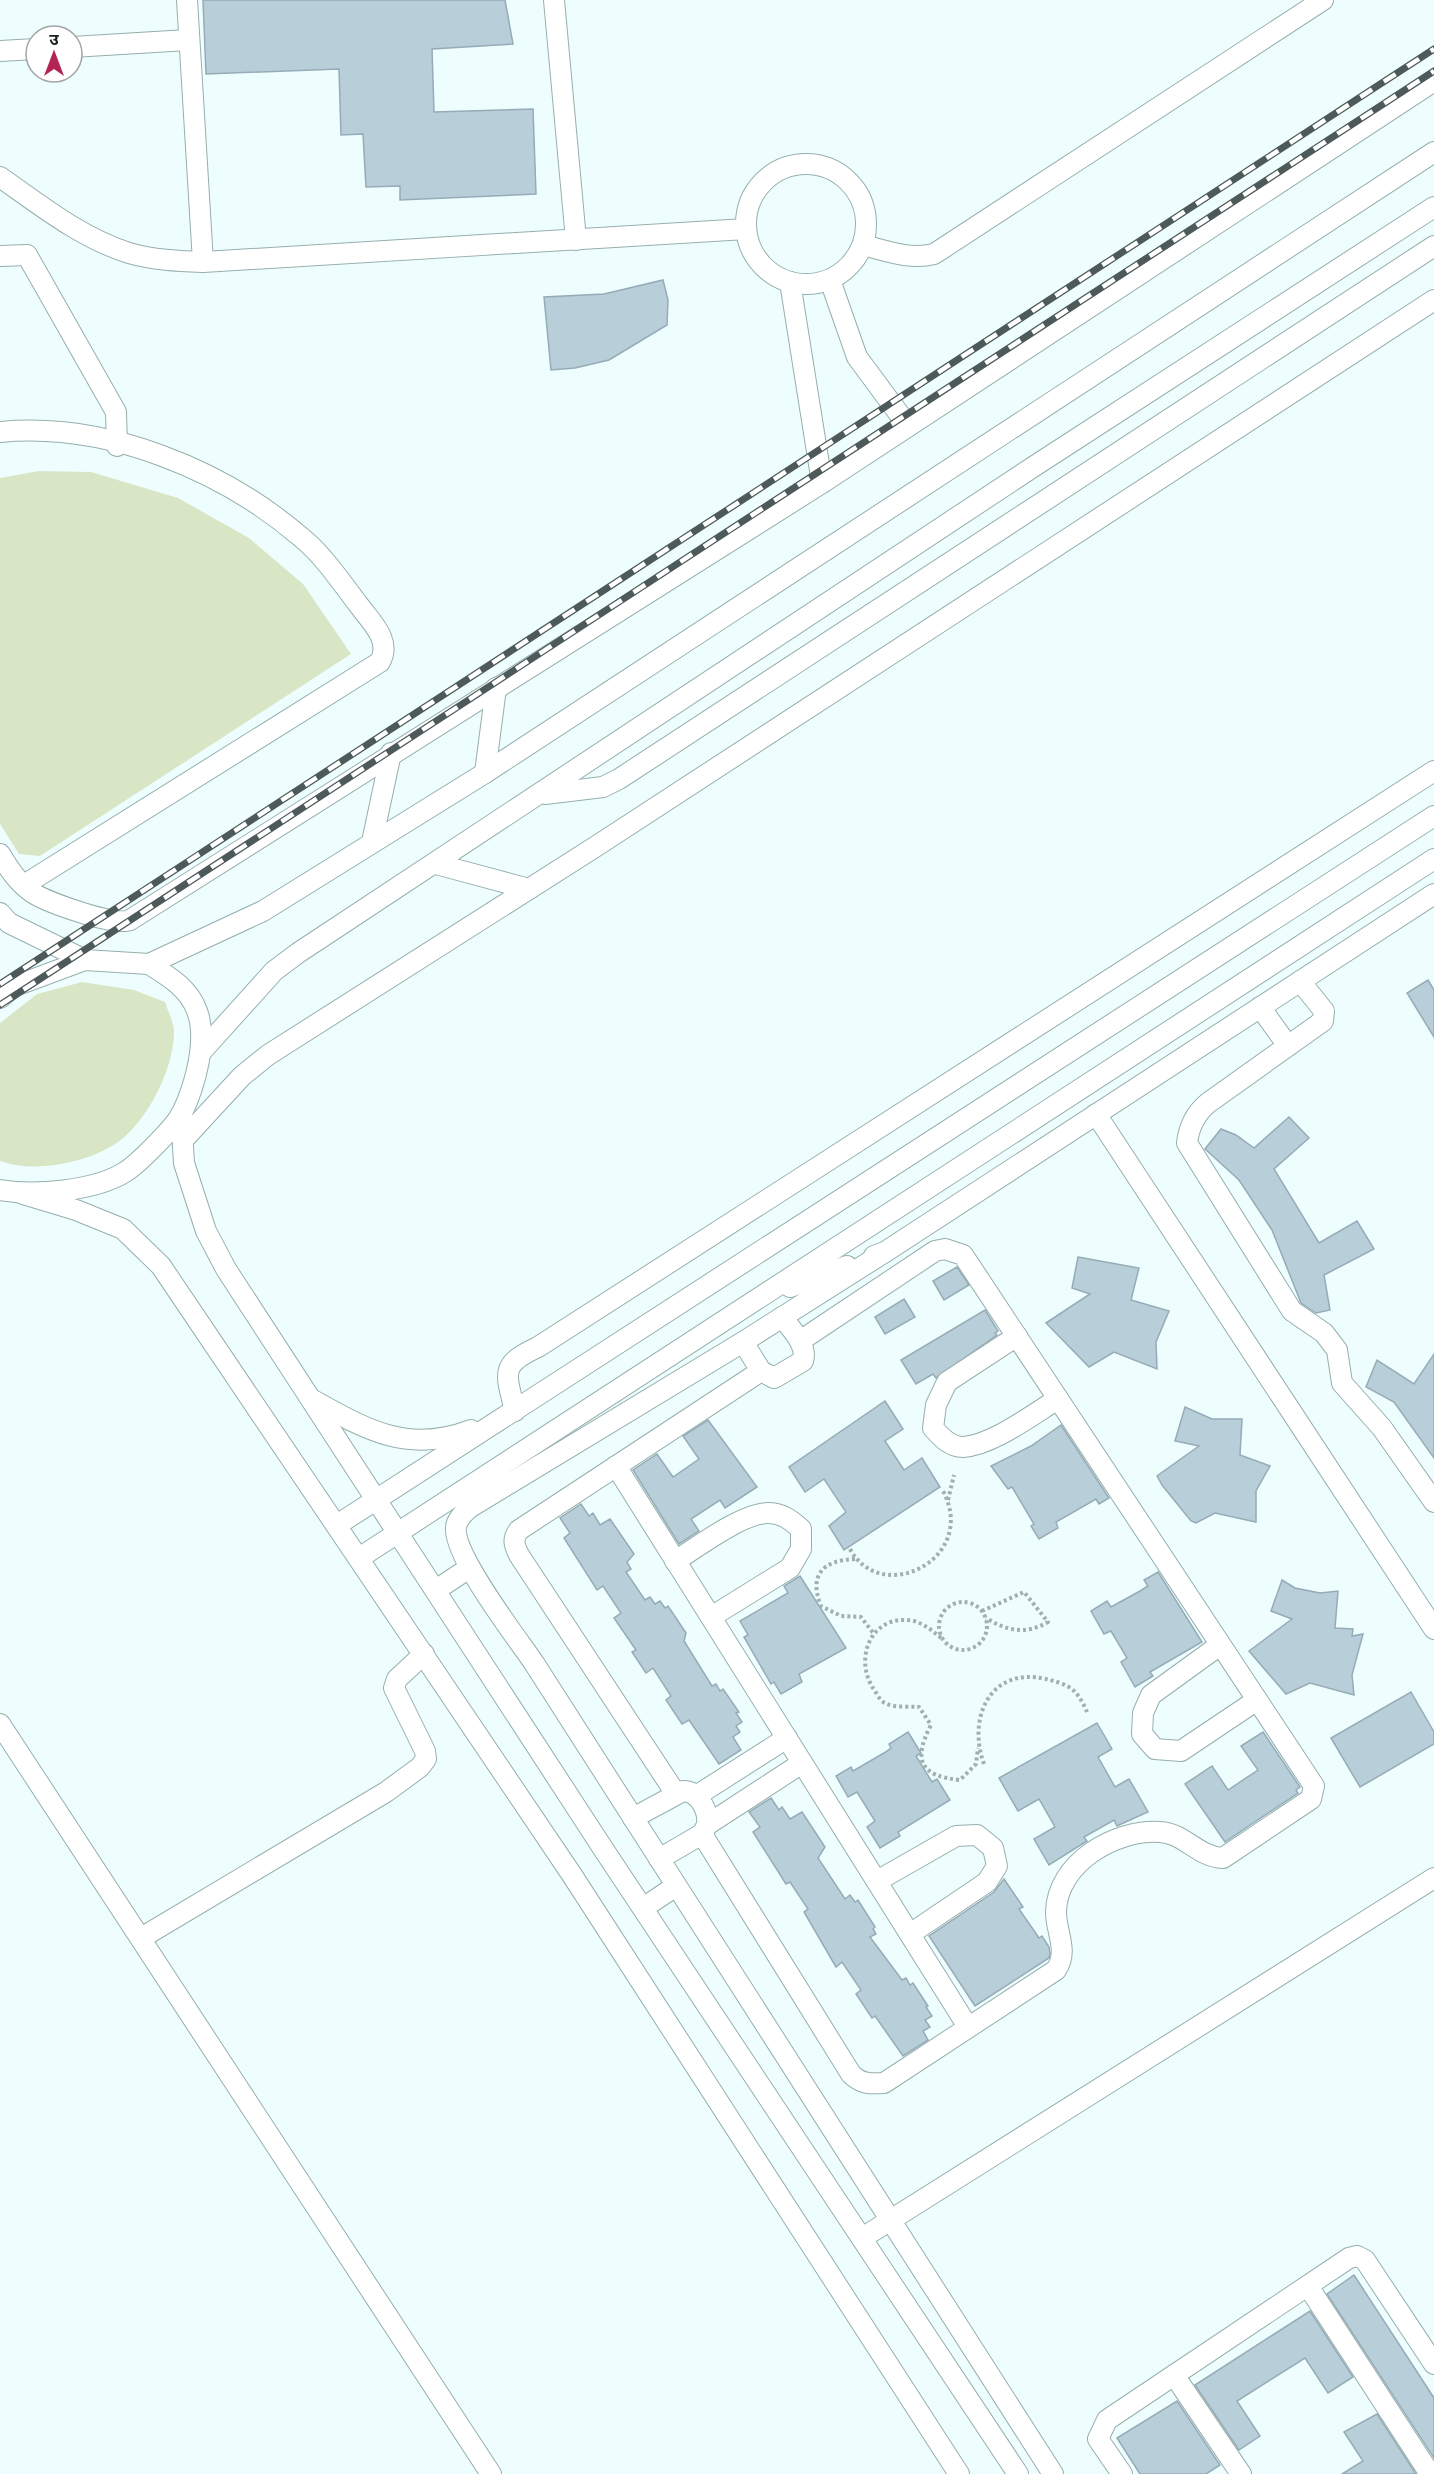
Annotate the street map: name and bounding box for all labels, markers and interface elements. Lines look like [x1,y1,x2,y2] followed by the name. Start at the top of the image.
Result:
[24,24,84,84] north arrow
[49,30,59,49] text: उ

